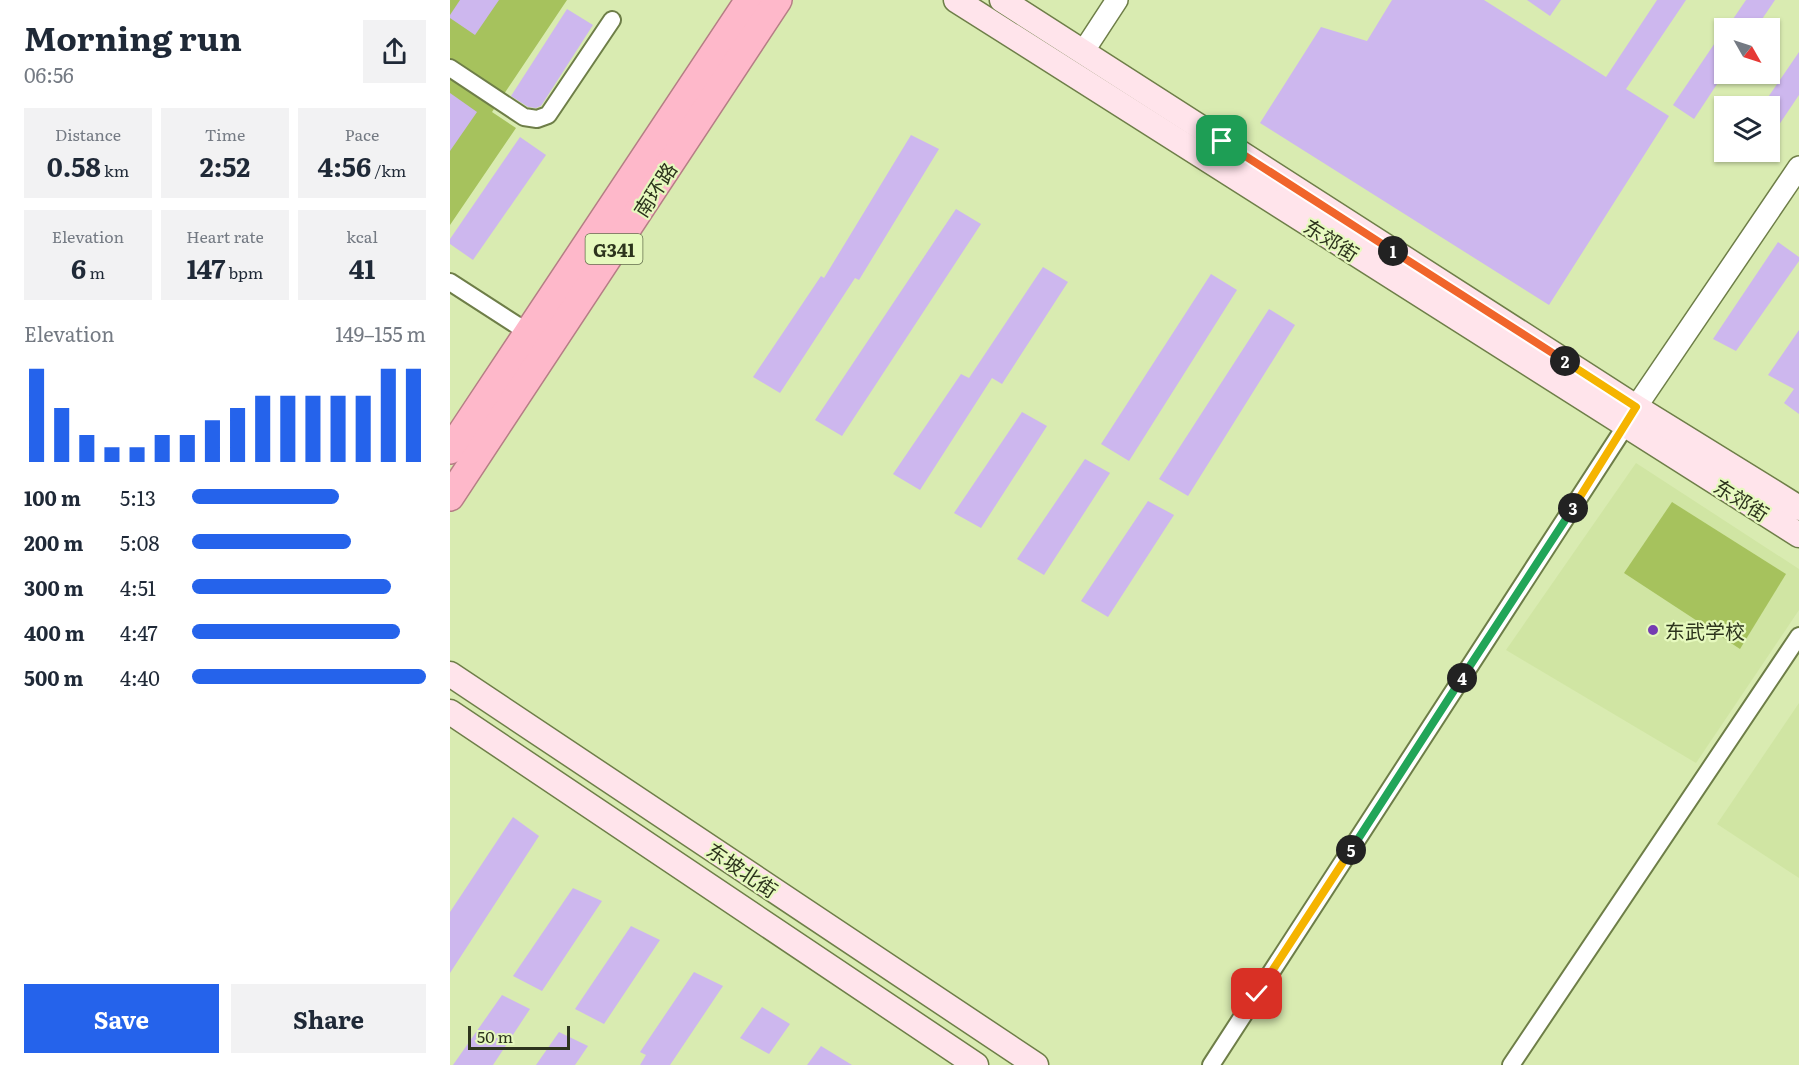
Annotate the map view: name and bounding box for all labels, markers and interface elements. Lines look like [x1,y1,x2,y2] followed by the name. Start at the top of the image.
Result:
[24,12,242,61] text: Morning run
[1714,18,1780,84] north arrow
[1714,18,1780,162] map controls
[363,20,426,83] button: share
[24,59,74,89] text: 06:56
[1714,96,1780,162] button: layers
[1196,115,1247,166] pin
[55,122,121,146] text: Distance
[205,122,245,146] text: Time
[345,122,379,146] text: Pace
[1205,124,1238,157] icon: arrive
[47,146,101,185] text: 0.58
[200,146,250,185] text: 2:52
[318,146,371,185] text: 4:56
[625,156,683,222] street label: 南环路
[101,158,129,182] text: km
[371,158,406,182] text: /km
[1299,210,1365,268] street label: 东郊街
[52,224,124,248] text: Elevation
[186,224,264,248] text: Heart rate
[346,224,378,248] text: kcal
[586,234,642,264] road number: G341
[1378,236,1408,266] pin: 1
[1390,239,1396,263] text: 1
[71,248,86,287] text: 6
[187,248,225,287] text: 147
[349,248,375,287] text: 41
[86,260,105,284] text: m
[225,260,263,284] text: bpm
[24,318,114,348] text: Elevation
[335,318,426,348] text: 149–155 m
[1550,346,1580,376] pin: 2
[1561,349,1569,373] text: 2
[1709,470,1775,528] street label: 东郊街
[24,482,81,512] text: 100 m
[120,482,156,512] text: 5:13
[1558,493,1588,523] pin: 3
[1569,496,1577,520] text: 3
[24,527,83,557] text: 200 m
[120,527,159,557] text: 5:08
[24,572,84,602] text: 300 m
[120,572,156,602] text: 4:51
[1665,615,1745,645] place label: 东武学校
[24,617,85,647] text: 400 m
[120,617,158,647] text: 4:47
[1646,623,1660,637] marker: 东武学校
[24,662,83,692] text: 500 m
[120,662,160,692] text: 4:40
[1447,663,1477,693] pin: 4
[1457,666,1467,690] text: 4
[701,834,785,904] street label: 东坡北街
[1336,835,1366,865] pin: 5
[1347,838,1355,862] text: 5
[1231,968,1282,1019] pin
[1240,977,1273,1010] icon: check
[24,984,219,1053] button: Save
[231,984,426,1053] button: Share
[468,1023,570,1050] scale bar
[477,1024,513,1048] text: 50 m

